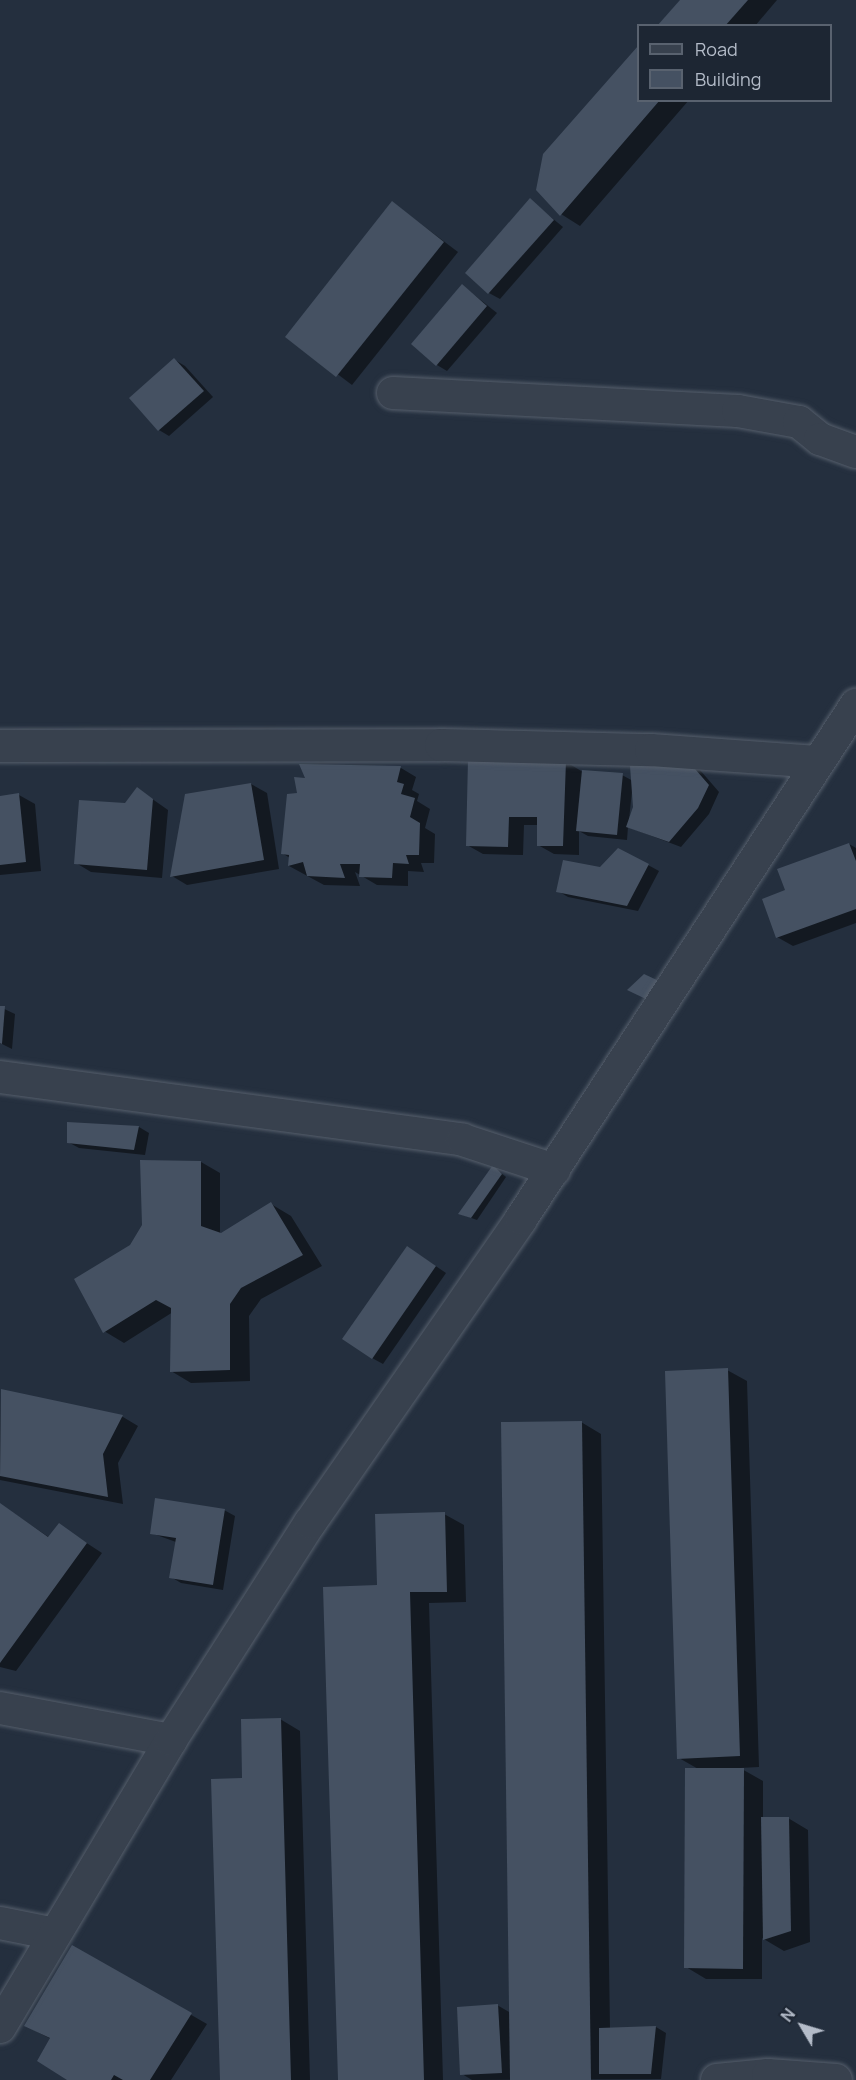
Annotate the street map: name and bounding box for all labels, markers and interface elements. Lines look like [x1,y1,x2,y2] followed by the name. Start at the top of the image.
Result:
[637,24,832,102] legend
[695,37,738,61] text: Road
[695,67,761,91] text: Building
[772,1996,832,2056] north arrow
[776,2004,800,2026] text: N

